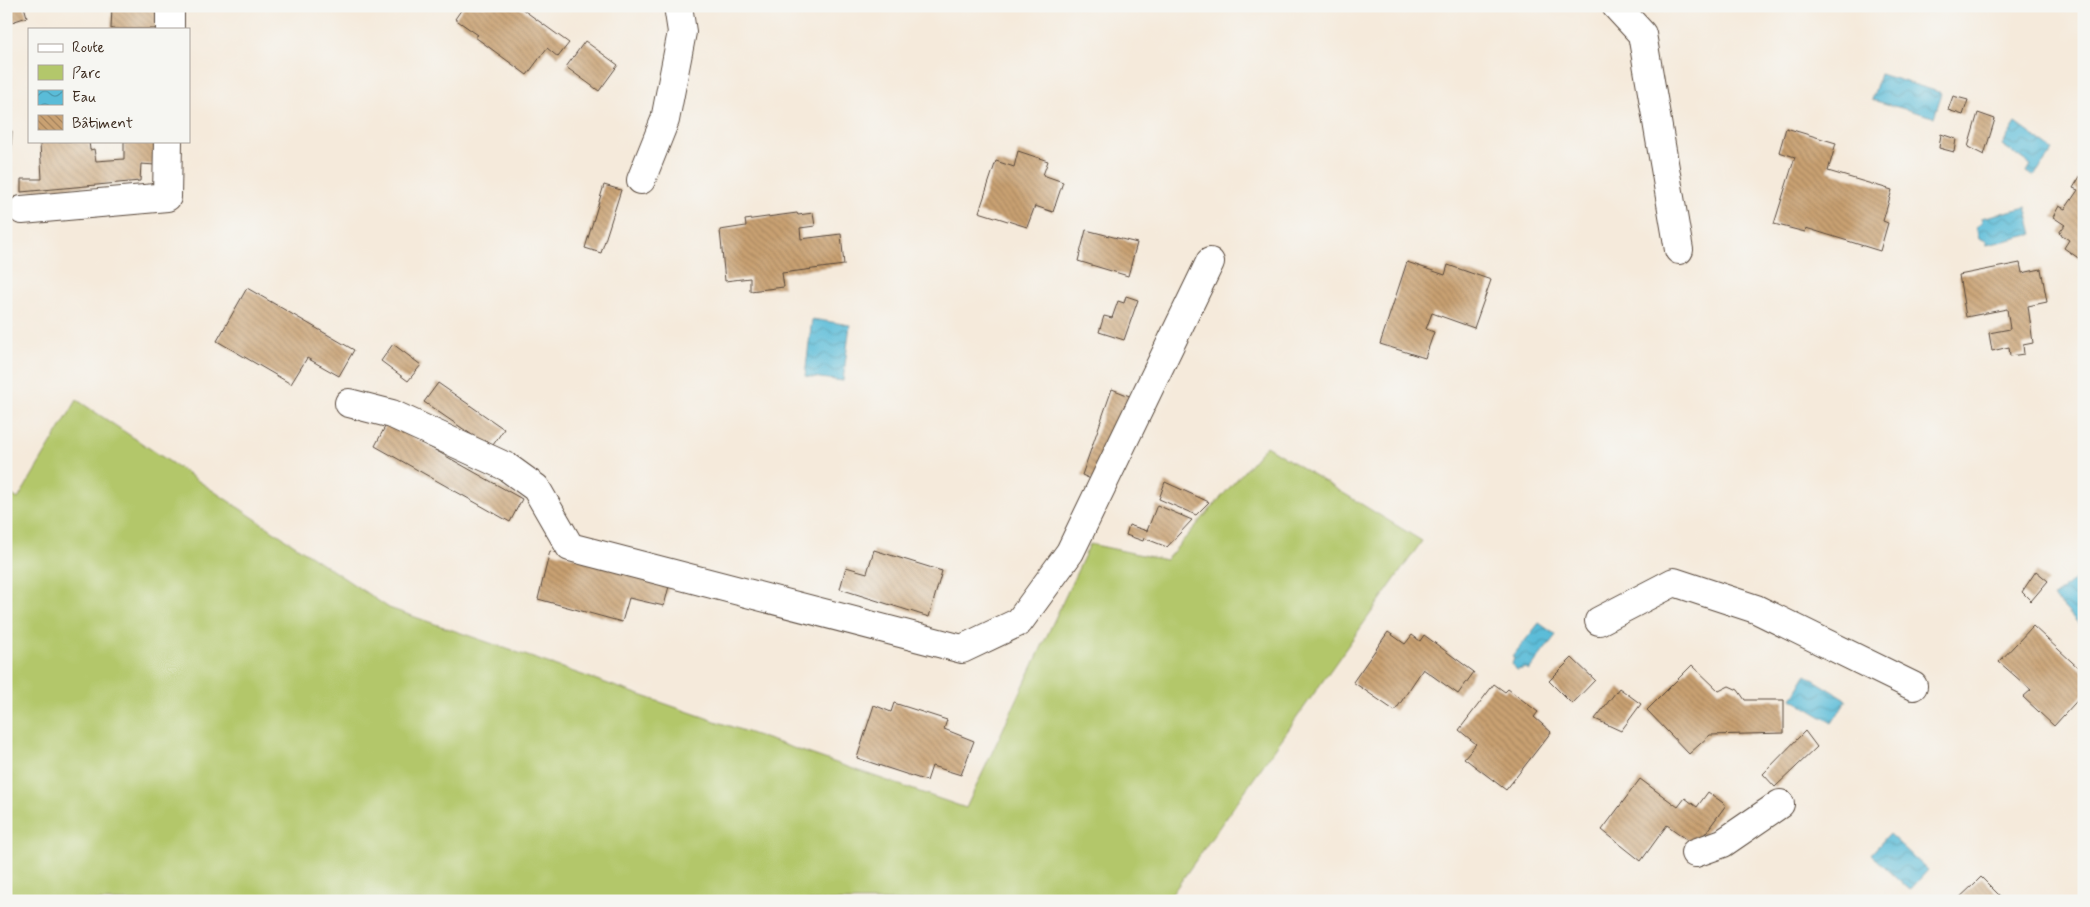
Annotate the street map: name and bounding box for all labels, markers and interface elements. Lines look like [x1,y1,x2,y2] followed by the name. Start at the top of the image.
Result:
[28,28,190,142] legend
[72,38,105,58] text: Route
[72,64,100,84] text: Parc
[72,88,96,108] text: Eau
[72,114,133,134] text: Bâtiment

